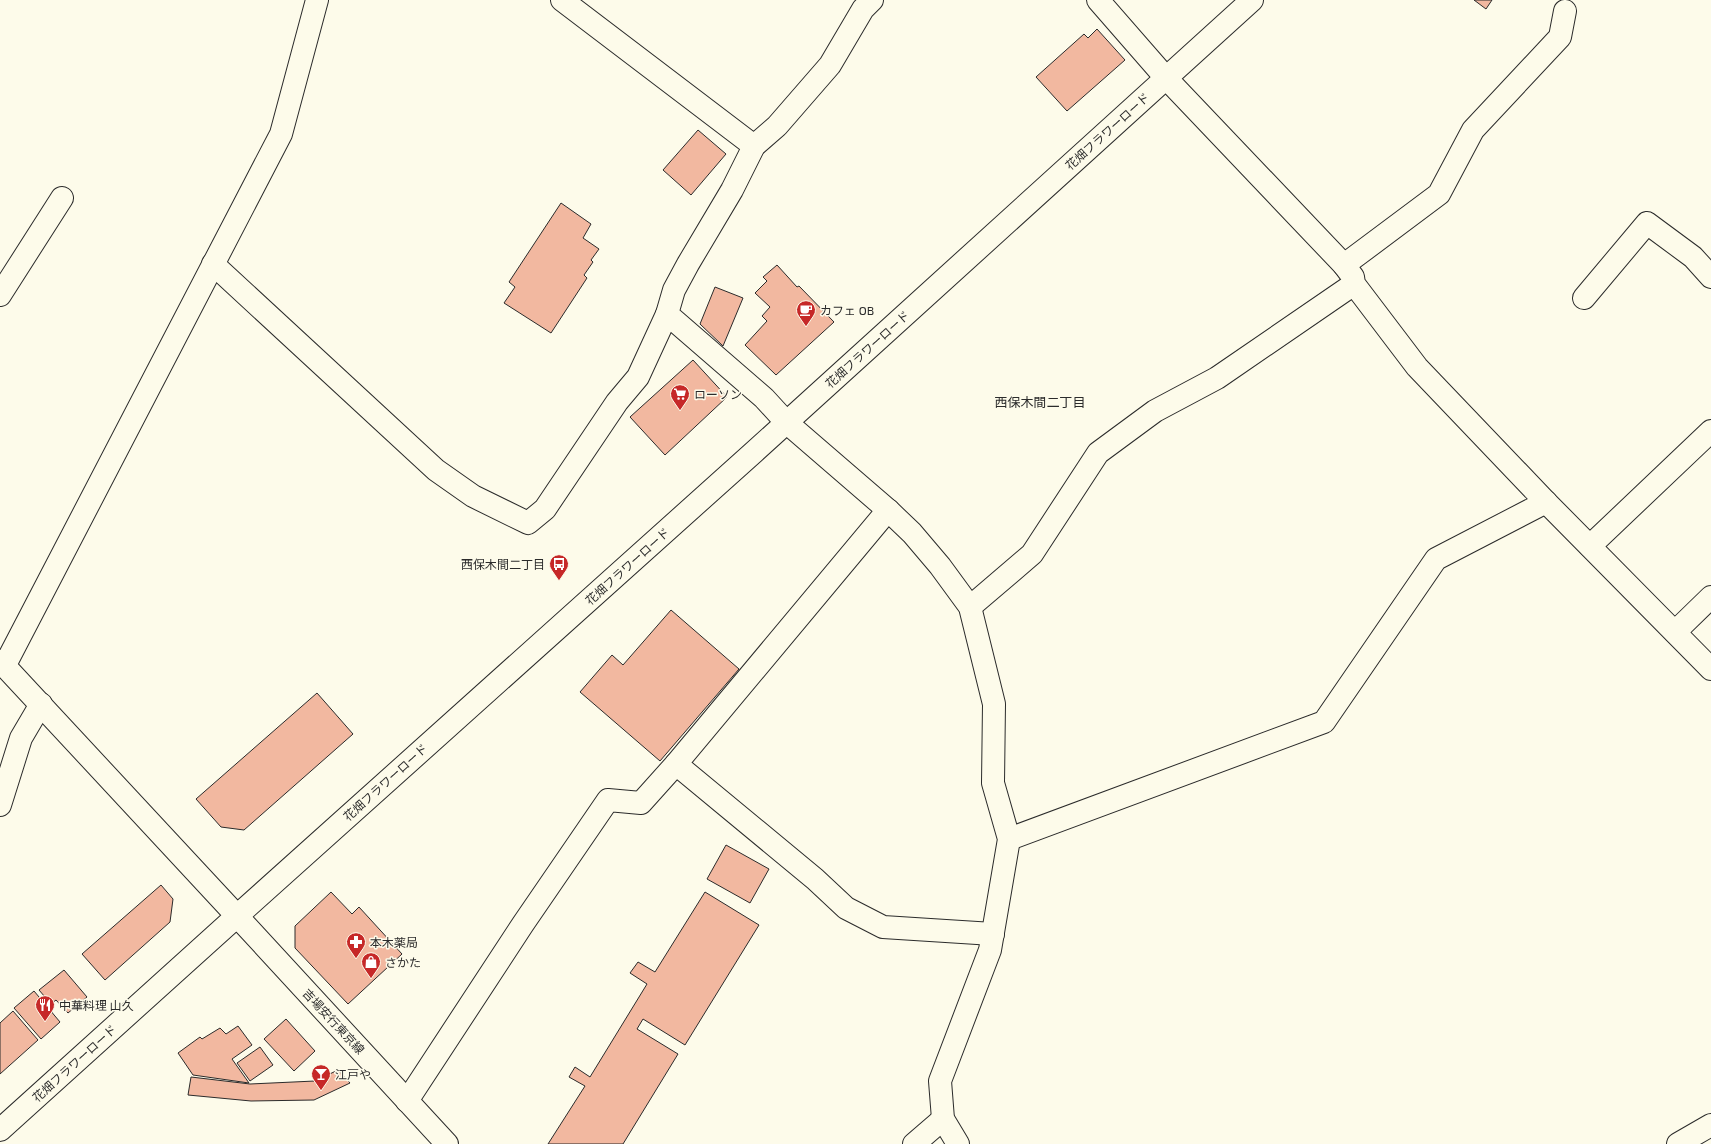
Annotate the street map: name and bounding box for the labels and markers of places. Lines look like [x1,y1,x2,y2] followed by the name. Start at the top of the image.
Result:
[795,299,817,327] cafe icon: カフェ OB
[820,303,874,317] place label: カフェ OB
[669,383,691,411] supermarket icon: ローソン
[694,387,742,401] place label: ローソン
[548,553,570,581] bus stop icon: 西保木間二丁目
[461,557,545,571] place label: 西保木間二丁目
[345,931,367,959] pharmacy icon: 本木薬局
[370,935,418,949] place label: 本木薬局
[360,951,382,979] shop icon: さかた
[385,955,421,969] place label: さかた
[34,994,56,1022] restaurant icon: 中華料理 山久
[59,998,134,1012] place label: 中華料理 山久
[310,1063,332,1091] bar icon: 江戸や
[335,1067,371,1081] place label: 江戸や

